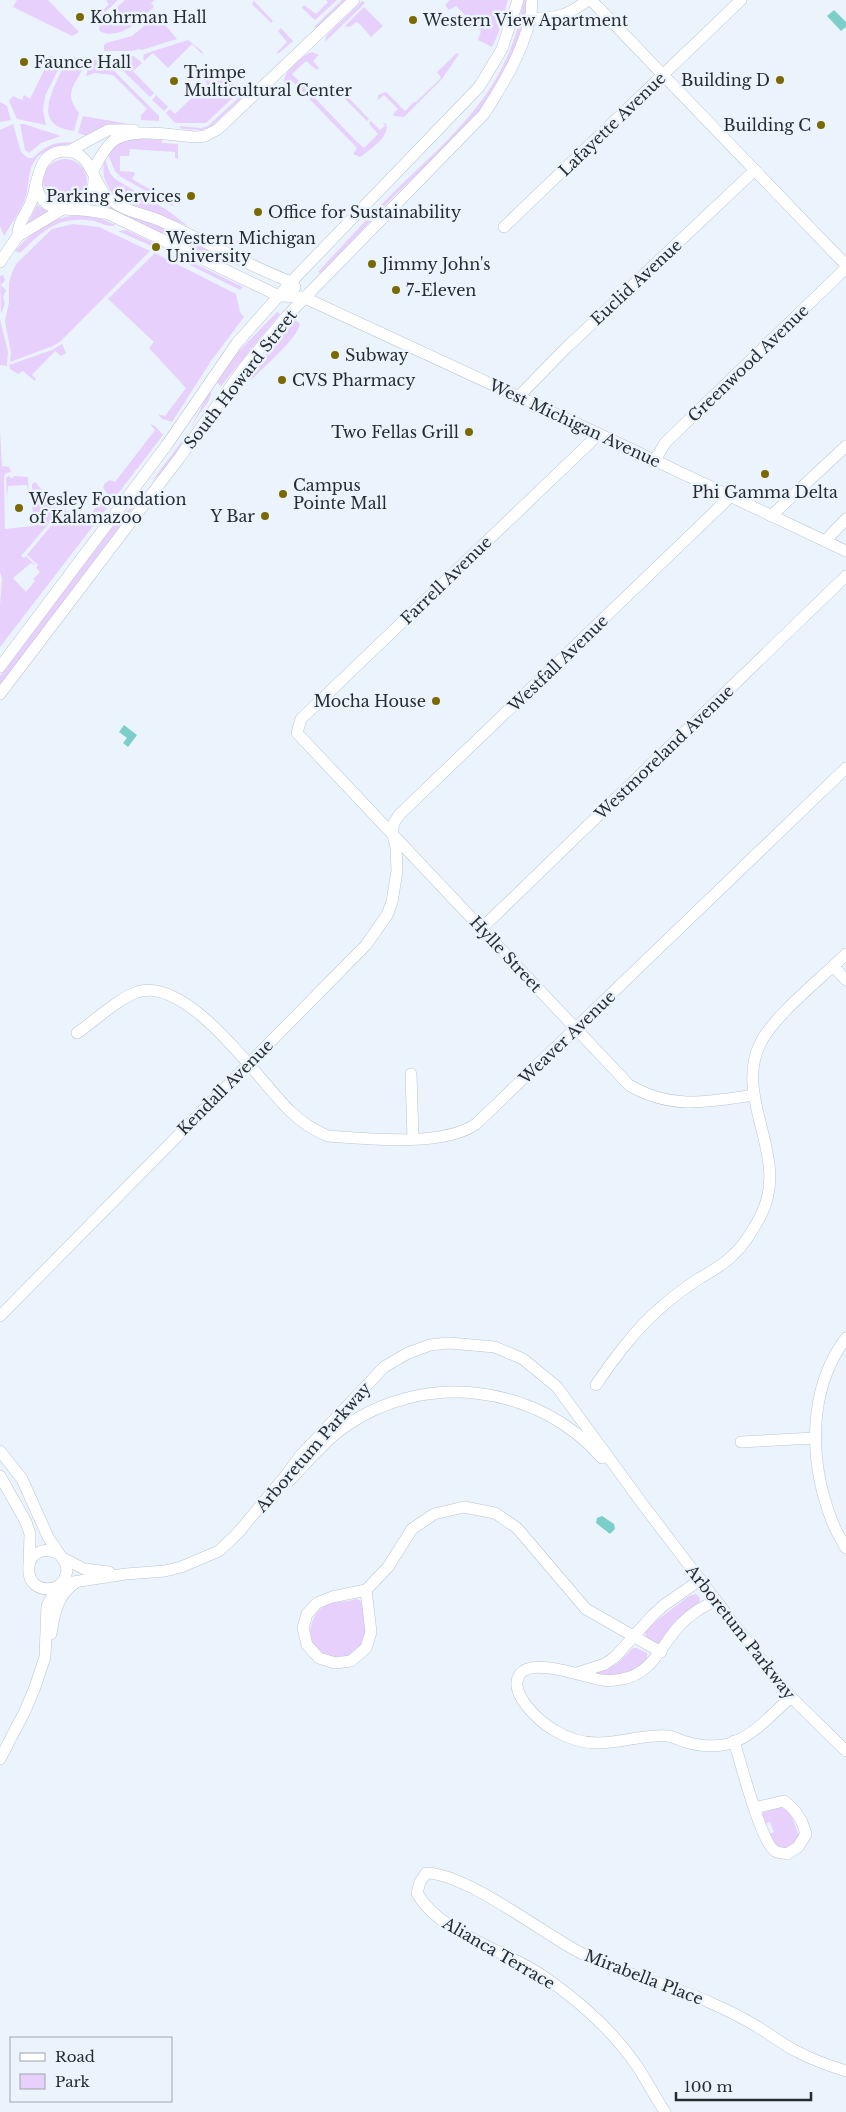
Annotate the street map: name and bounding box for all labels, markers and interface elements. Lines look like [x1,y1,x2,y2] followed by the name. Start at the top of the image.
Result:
[90,7,207,27] place label: Kohrman Hall
[422,10,628,30] place label: Western View Apartment
[74,11,86,23] marker: Kohrman Hall
[407,14,419,26] marker: Western View Apartment
[34,52,131,72] place label: Faunce Hall
[18,56,30,68] marker: Faunce Hall
[184,62,352,100] place label: Trimpe Multicultural Center
[554,68,670,180] street label: Lafayette Avenue
[681,70,770,90] place label: Building D
[774,74,786,86] marker: Building D
[168,75,180,87] marker: Trimpe Multicultural Center
[723,115,811,135] place label: Building C
[815,119,827,131] marker: Building C
[46,186,181,206] place label: Parking Services
[185,190,197,202] marker: Parking Services
[268,202,462,222] place label: Office for Sustainability
[252,206,264,218] marker: Office for Sustainability
[165,228,316,266] place label: Western Michigan University
[586,235,686,329] street label: Euclid Avenue
[150,241,162,253] marker: Western Michigan University
[380,254,490,274] place label: Jimmy John's
[366,258,378,270] marker: Jimmy John's
[406,280,476,300] place label: 7-Eleven
[390,284,402,296] marker: 7-Eleven
[683,300,813,426] street label: Greenwood Avenue
[179,305,301,453] street label: South Howard Street
[345,345,409,365] place label: Subway
[329,349,341,361] marker: Subway
[292,370,416,390] place label: CVS Pharmacy
[276,374,288,386] marker: CVS Pharmacy
[485,374,664,472] street label: West Michigan Avenue
[331,422,459,442] place label: Two Fellas Grill
[463,426,475,438] marker: Two Fellas Grill
[759,468,771,480] marker: Phi Gamma Delta
[293,475,387,513] place label: Campus Pointe Mall
[692,482,838,502] place label: Phi Gamma Delta
[277,488,289,500] marker: Campus Pointe Mall
[28,489,186,527] place label: Wesley Foundation of Kalamazoo
[13,502,25,514] marker: Wesley Foundation of Kalamazoo
[210,506,255,526] place label: Y Bar
[259,510,271,522] marker: Y Bar
[396,532,496,628] street label: Farrell Avenue
[503,610,612,716] street label: Westfall Avenue
[590,681,738,824] street label: Westmoreland Avenue
[314,691,426,711] place label: Mocha House
[430,695,442,707] marker: Mocha House
[466,912,546,996] street label: Hylle Street
[514,986,619,1089] street label: Weaver Avenue
[173,1035,277,1139] street label: Kendall Avenue
[251,1377,375,1517] street label: Arboretum Parkway
[682,1560,800,1704] street label: Arboretum Parkway
[438,1912,559,1993] street label: Alianca Terrace
[582,1945,706,2009] street label: Mirabella Place
[10,2037,172,2102] legend
[55,2047,95,2066] text: Road
[676,2070,811,2102] scale bar
[55,2072,91,2091] text: Park
[684,2077,733,2096] text: 100 m

